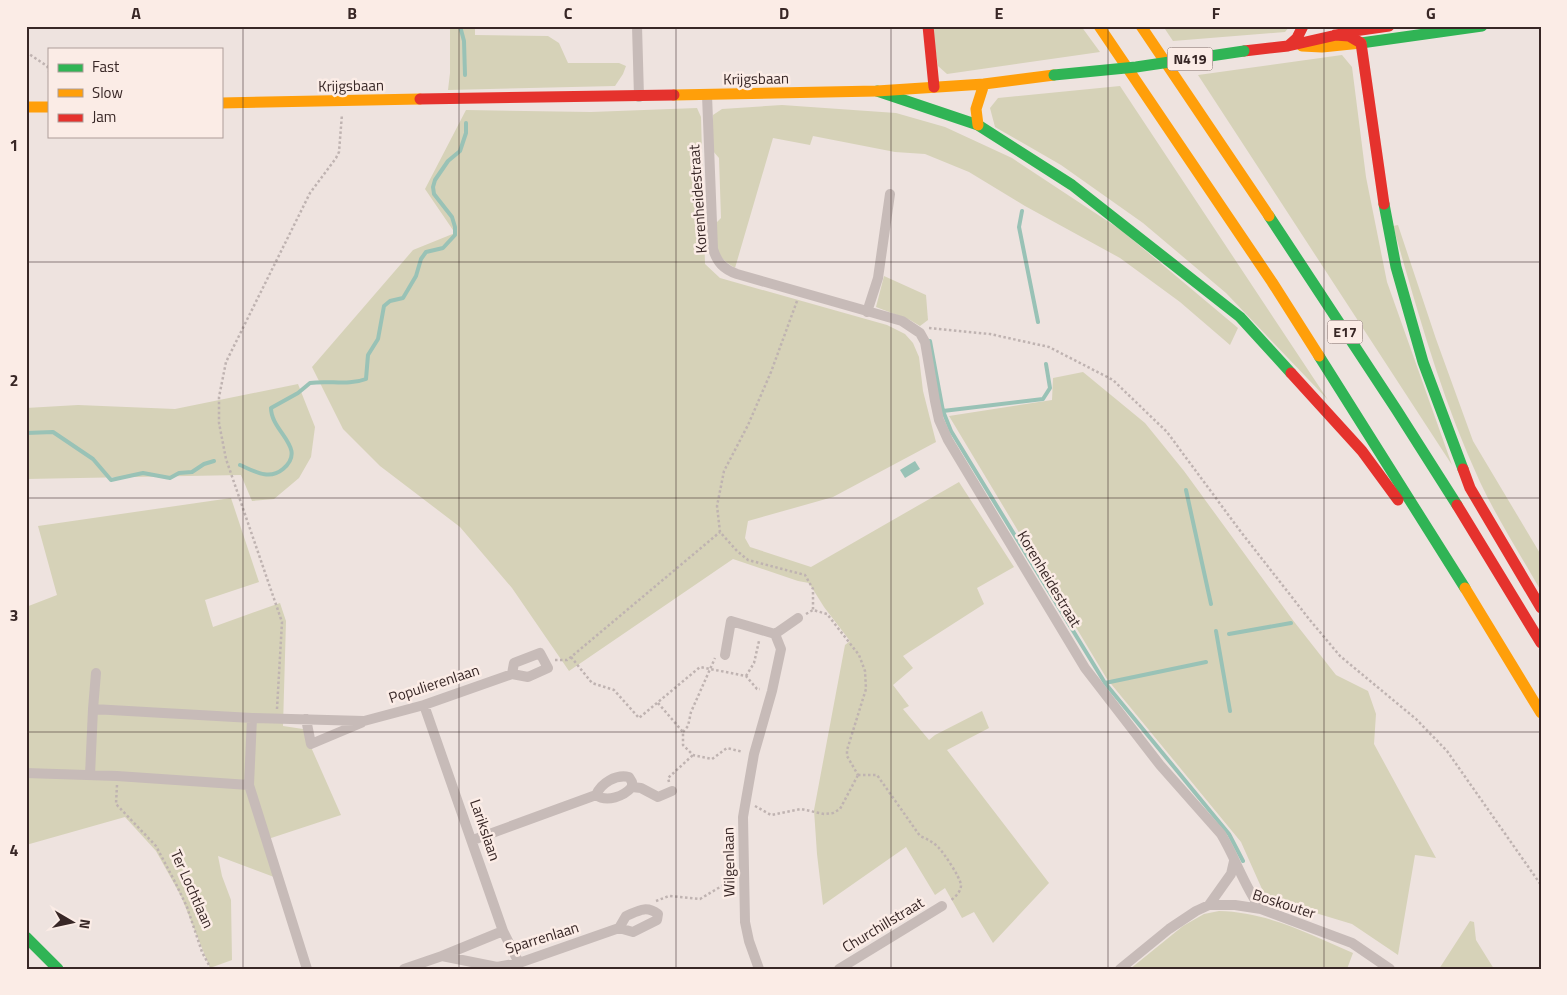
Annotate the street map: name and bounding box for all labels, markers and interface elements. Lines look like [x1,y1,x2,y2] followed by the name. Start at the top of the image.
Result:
[131,1,141,25] text: A
[347,1,357,25] text: B
[564,1,573,25] text: C
[779,1,789,25] text: D
[995,1,1004,25] text: E
[1212,1,1221,25] text: F
[1426,1,1436,25] text: G
[48,48,222,138] legend
[1168,48,1212,70] road number: N419
[92,55,120,78] text: Fast
[723,66,789,91] street label: Krijgsbaan
[318,73,384,98] street label: Krijgsbaan
[92,81,123,104] text: Slow
[92,105,116,128] text: Jam
[10,133,18,157] text: 1
[682,143,713,254] street label: Korenheidestraat
[1328,321,1362,344] road number: E17
[10,368,18,392] text: 2
[1011,526,1088,632] street label: Korenheidestraat
[10,603,18,627] text: 3
[386,658,482,709] street label: Populierenlaan
[464,796,507,864] street label: Larikslaan
[716,827,741,897] street label: Wilgenlaan
[10,838,19,862] text: 4
[165,846,220,932] street label: Ter Lochtlaan
[1250,883,1319,925] street label: Boskouter
[837,891,929,958] street label: Churchillstraat
[48,898,98,948] north arrow
[502,915,582,960] street label: Sparrenlaan
[74,918,96,931] text: N

